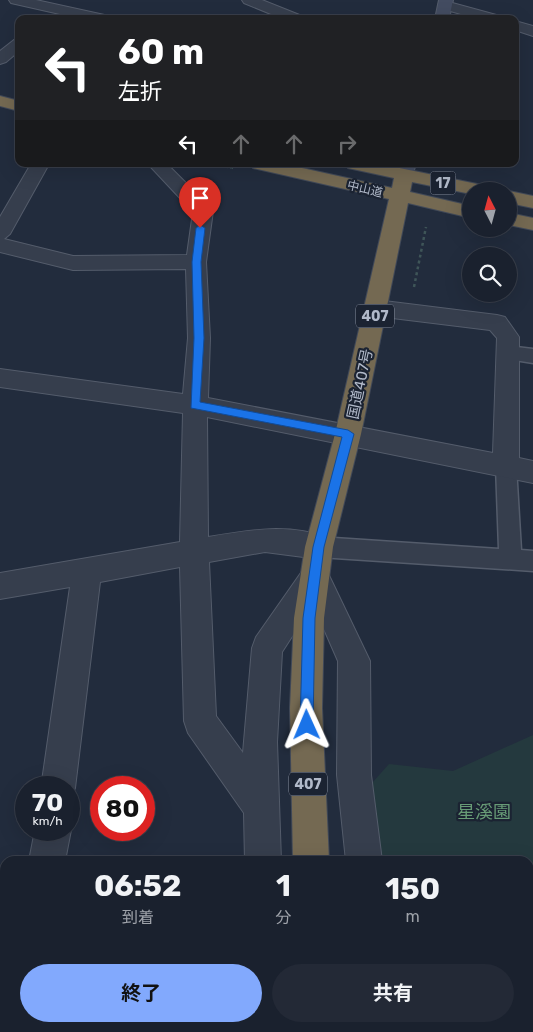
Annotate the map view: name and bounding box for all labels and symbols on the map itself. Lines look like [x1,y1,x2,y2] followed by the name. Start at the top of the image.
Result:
[430,172,456,194] road number: 17
[179,177,221,228] pin
[346,178,384,200] street label: 中山道
[462,182,518,238] north arrow
[356,304,394,328] road number: 407
[344,347,376,421] street label: 国道407号
[280,698,332,750] position arrow
[289,772,327,796] road number: 407
[90,776,155,841] speed limit sign: 80
[457,801,511,823] park label: 星溪園

